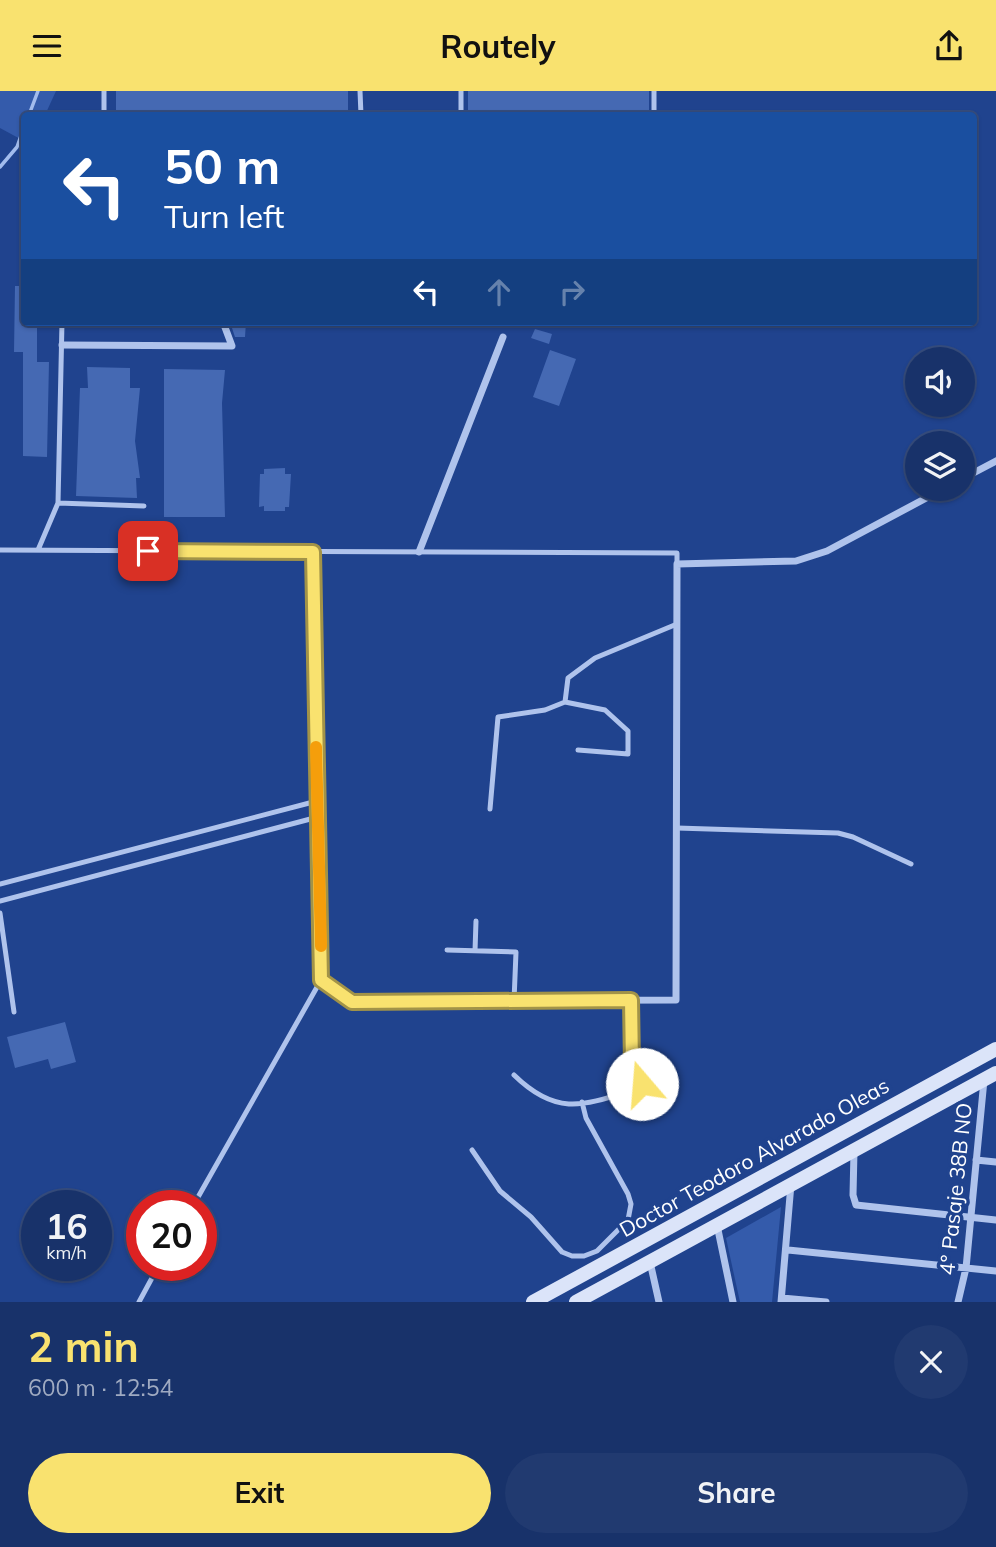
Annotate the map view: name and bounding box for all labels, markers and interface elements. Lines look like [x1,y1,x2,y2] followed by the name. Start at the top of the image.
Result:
[440,26,556,66] text: Routely
[28,27,66,65] icon: menu
[930,27,968,65] icon: share
[164,135,280,196] text: 50 m
[49,140,140,231] icon: left
[164,196,284,236] text: Turn left
[407,273,445,311] icon: left
[480,273,518,311] icon: ahead
[553,273,591,311] icon: right
[905,347,975,501] map controls
[905,347,975,417] button: sound
[905,431,975,501] button: layers
[118,521,178,581] pin
[129,532,167,570] icon: arrive
[605,1047,679,1121] position arrow
[615,1072,893,1242] street label: Doctor Teodoro Alvarado Oleas
[933,1101,977,1277] street label: 4° Pasaje 38B NO
[126,1190,217,1281] speed limit sign: 20
[45,1204,88,1248] text: 16
[46,1241,87,1264] text: km/h
[28,1320,139,1373] text: 2 min
[894,1325,968,1399] button: close
[28,1373,173,1402] text: 600 m · 12:54
[28,1453,491,1533] button: Exit
[505,1453,968,1533] button: Share

